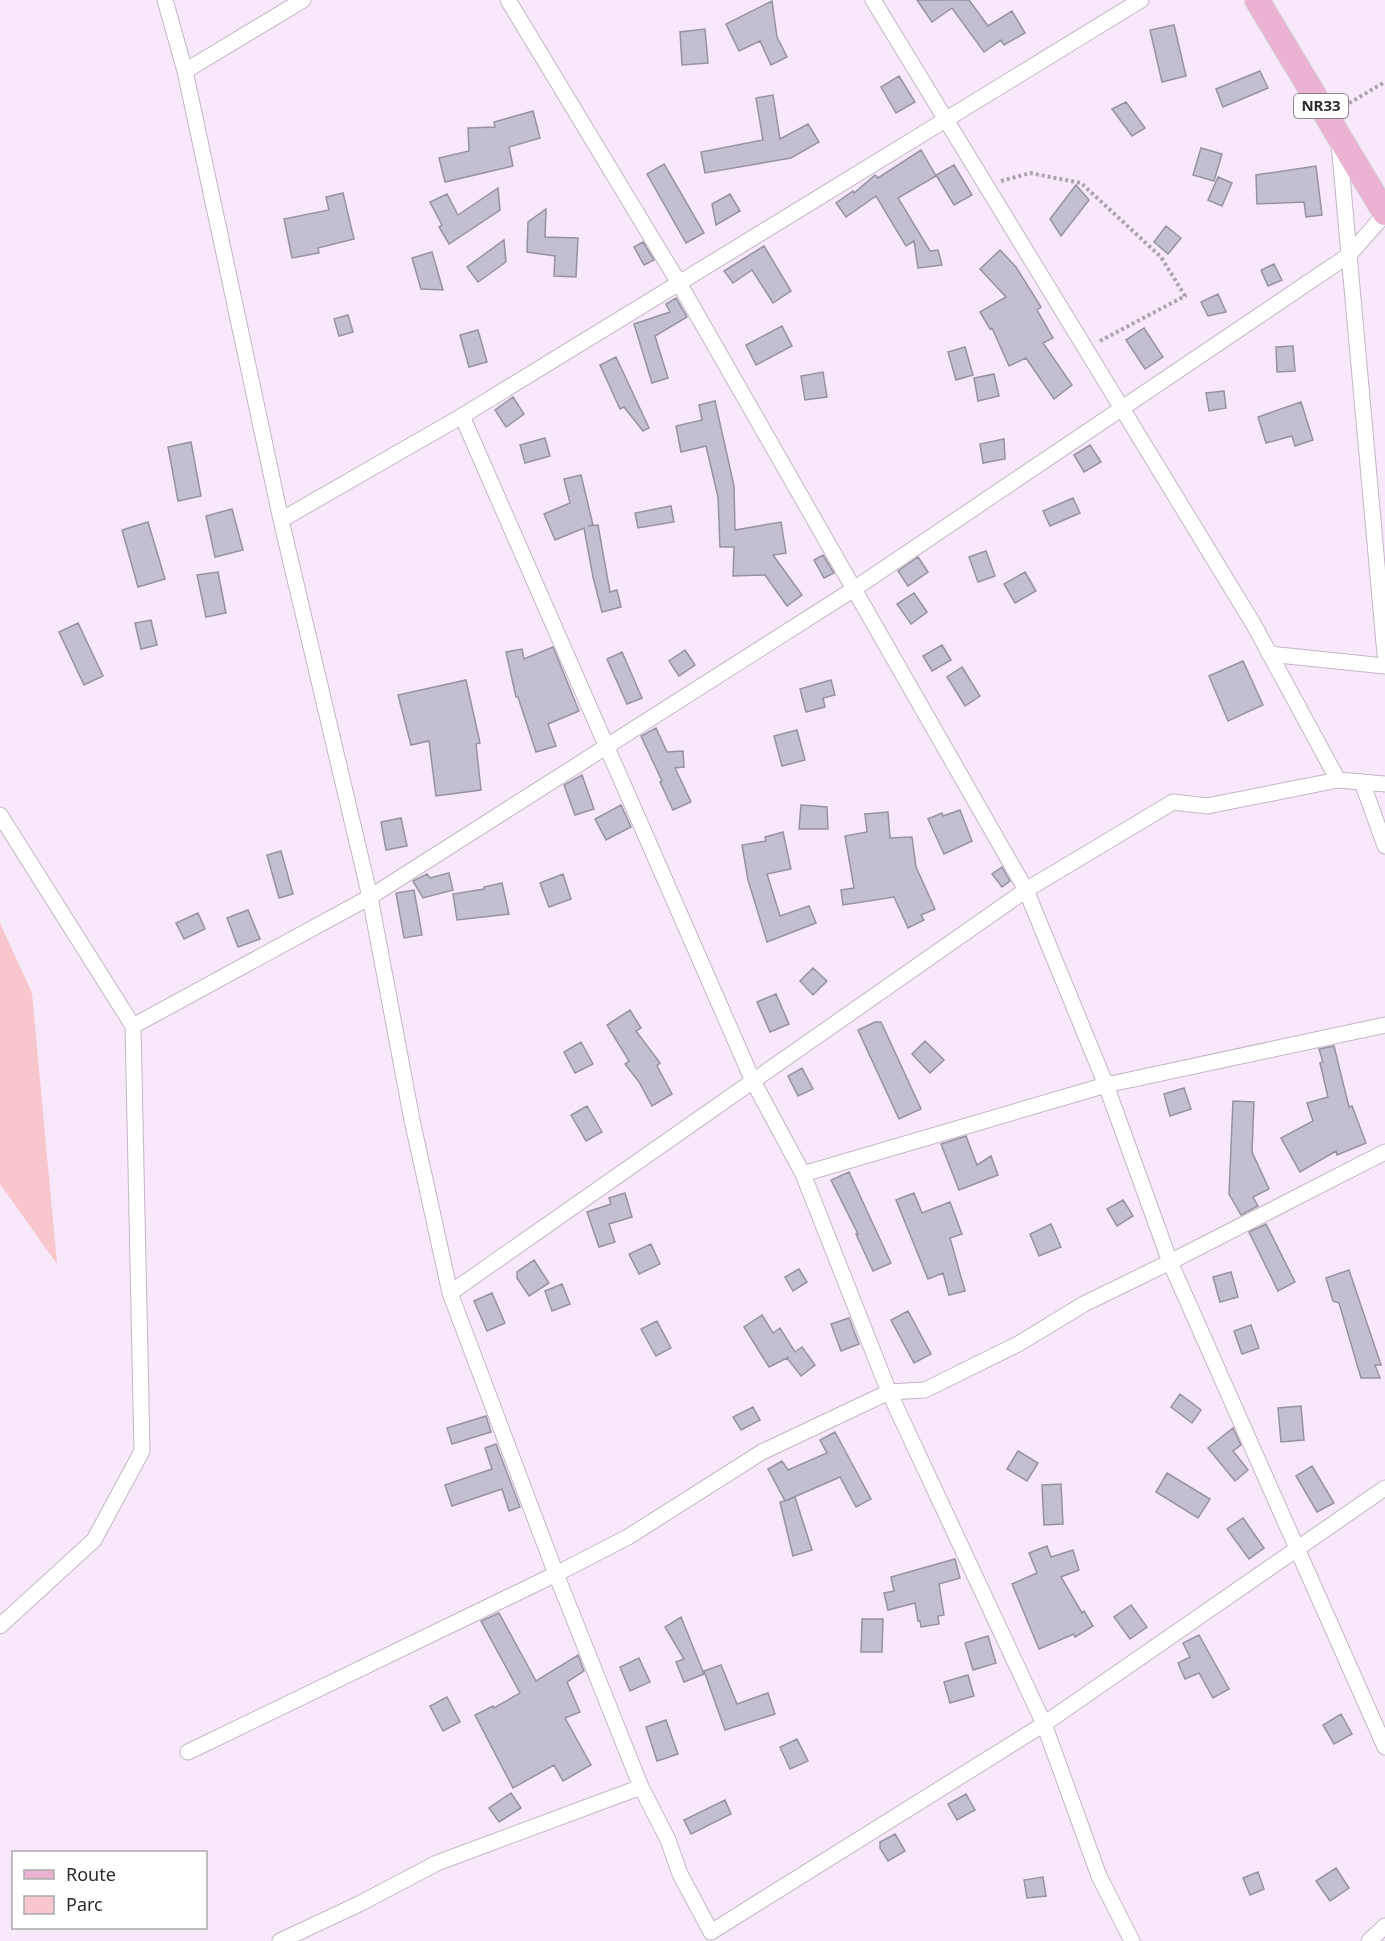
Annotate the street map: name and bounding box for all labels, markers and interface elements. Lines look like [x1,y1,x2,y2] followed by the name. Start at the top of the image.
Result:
[1294,94,1348,118] road number: NR33
[12,1851,207,1929] legend
[66,1862,116,1886] text: Route
[66,1892,103,1916] text: Parc

